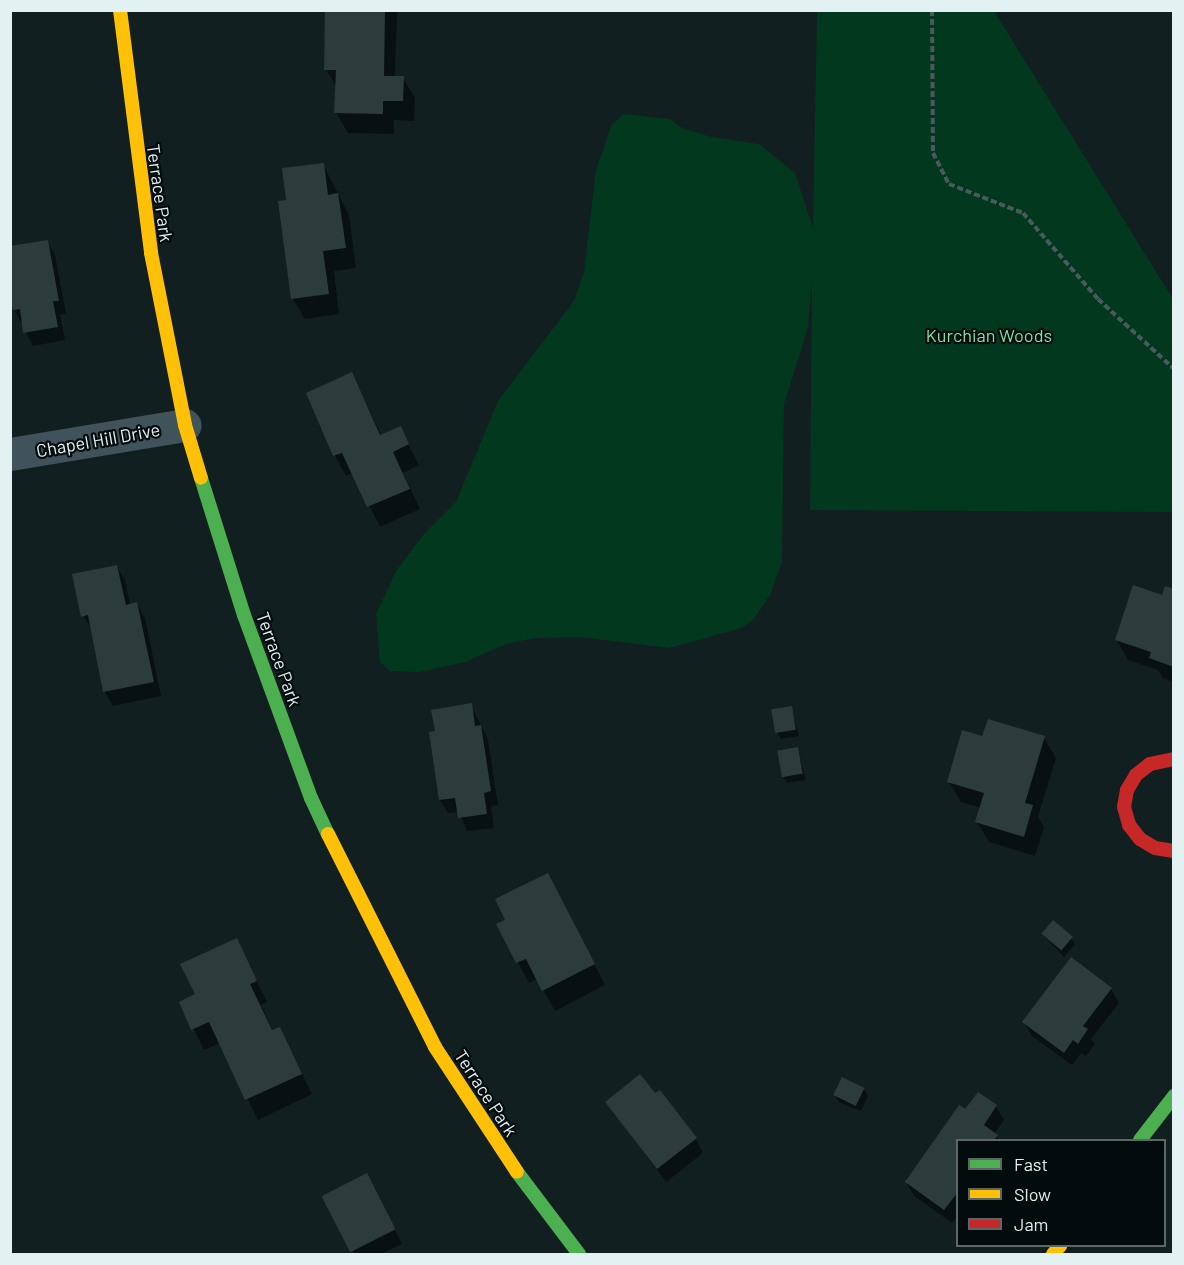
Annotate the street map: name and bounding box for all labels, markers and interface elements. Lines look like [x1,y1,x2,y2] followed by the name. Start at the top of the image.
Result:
[142,143,178,243] street label: Terrace Park
[926,324,1052,346] park label: Kurchian Woods
[34,418,162,462] street label: Chapel Hill Drive
[252,609,306,709] street label: Terrace Park
[450,1046,522,1140] street label: Terrace Park
[956,1139,1166,1247] legend
[1014,1153,1048,1175] text: Fast
[1014,1183,1051,1205] text: Slow
[1014,1213,1048,1235] text: Jam

